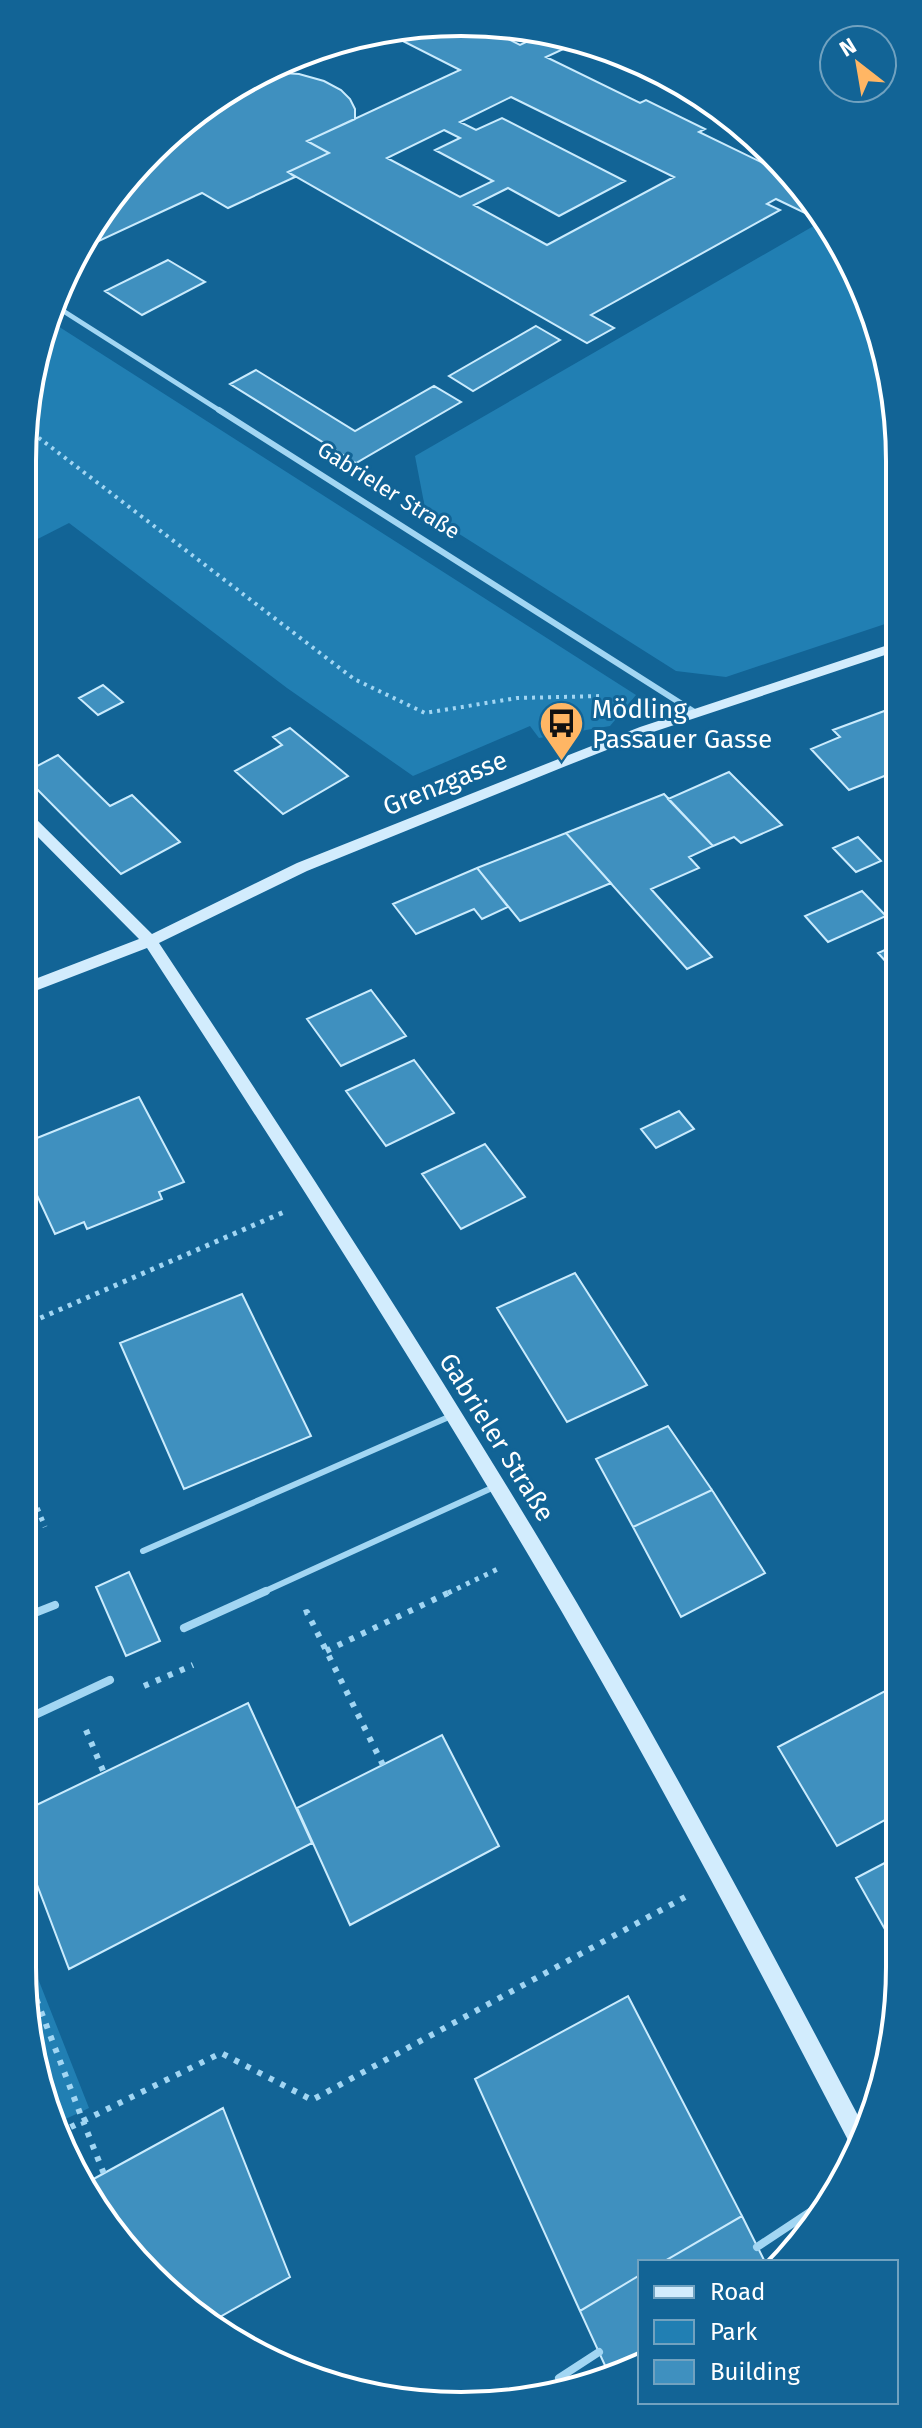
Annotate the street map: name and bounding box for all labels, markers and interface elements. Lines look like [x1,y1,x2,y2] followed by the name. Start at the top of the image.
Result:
[818,24,898,104] north arrow
[835,32,861,63] text: N
[312,436,465,545] street label: Gabrieler Straße
[592,694,772,755] place label: Mödling Passauer Gasse
[537,700,585,763] bus stop icon: Mödling Passauer Gasse
[379,745,512,822] street label: Grenzgasse
[432,1347,561,1527] street label: Gabrieler Straße
[638,2260,898,2404] legend
[710,2278,765,2306] text: Road
[710,2318,758,2346] text: Park
[710,2358,800,2386] text: Building

